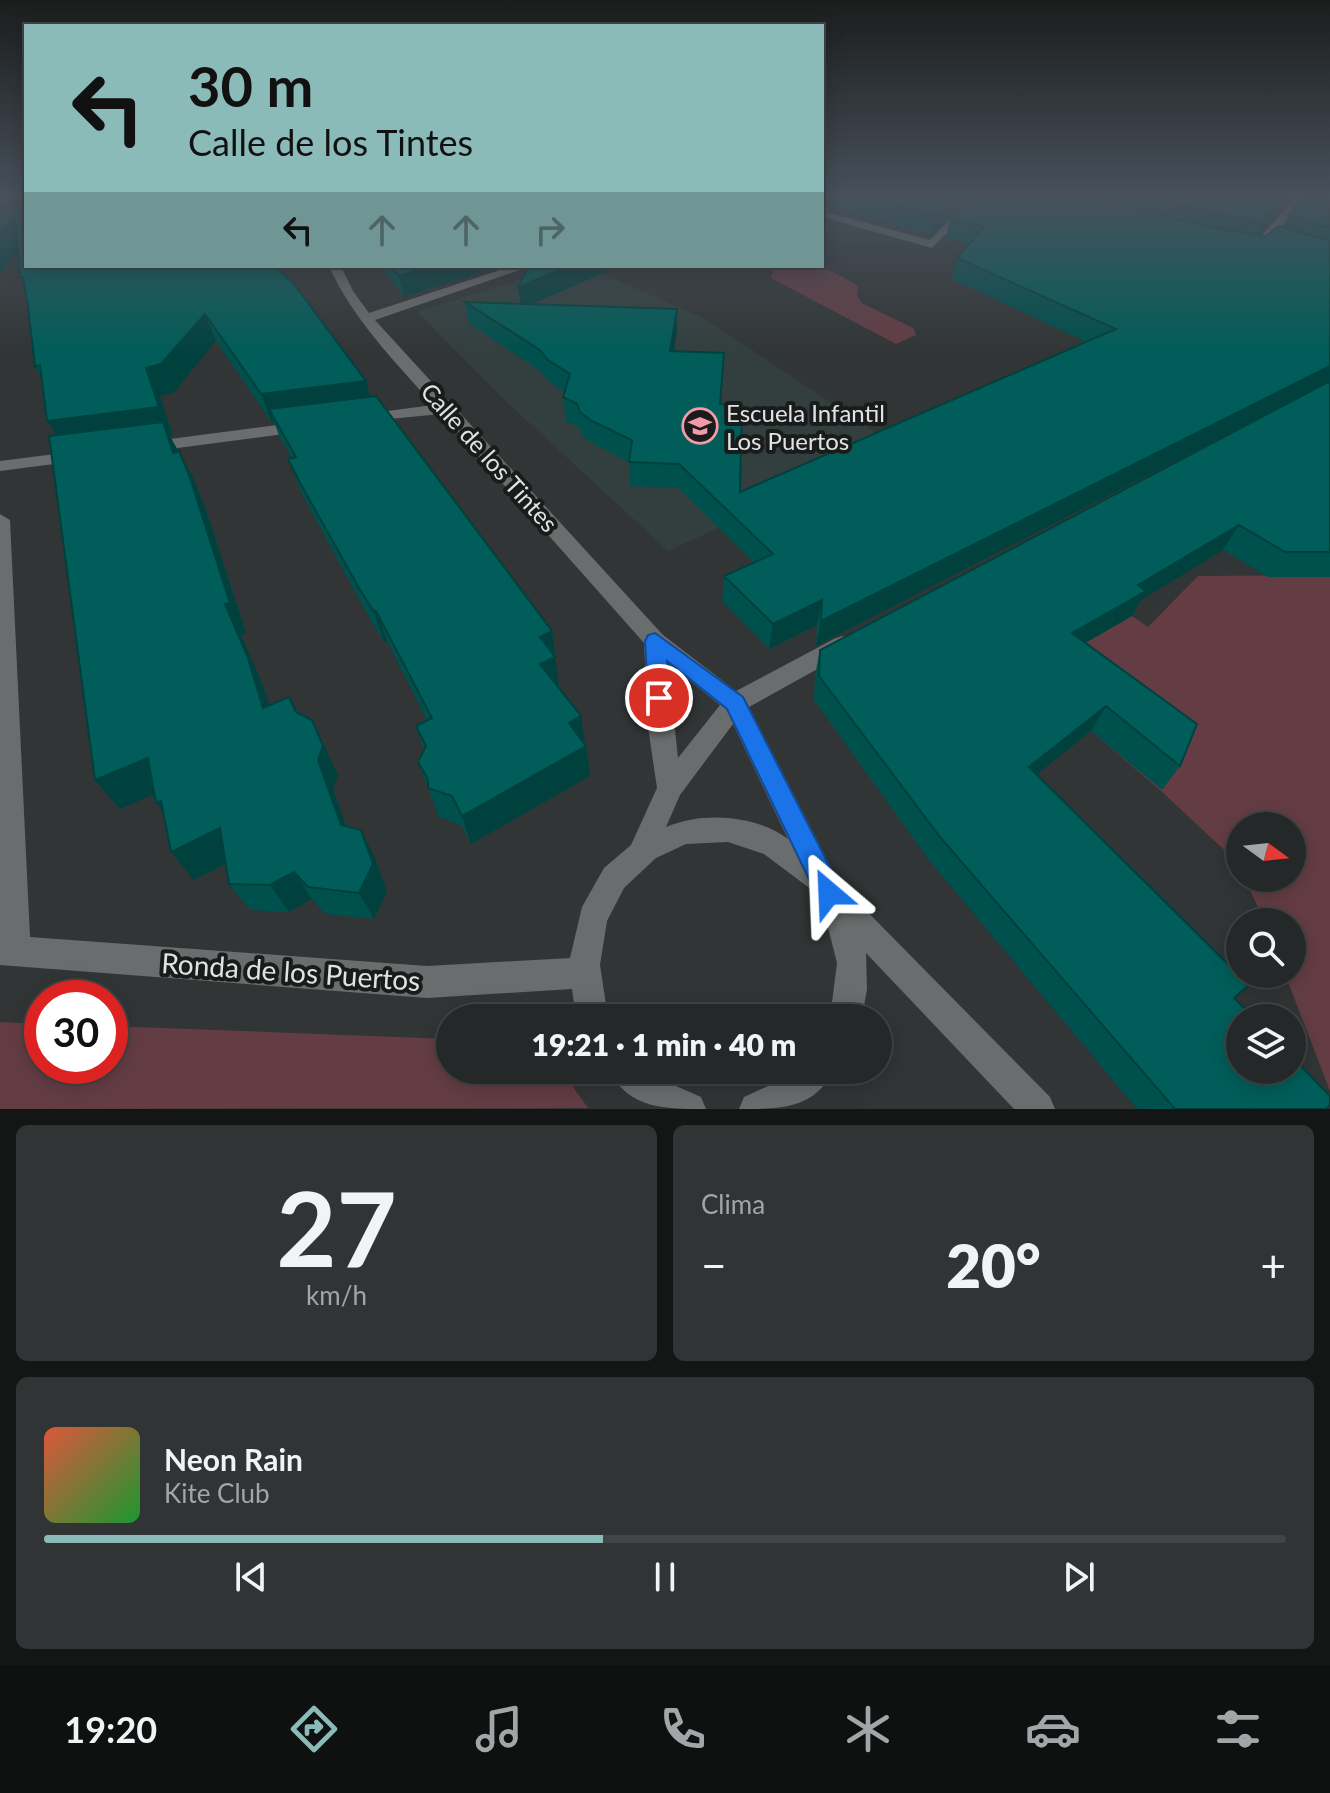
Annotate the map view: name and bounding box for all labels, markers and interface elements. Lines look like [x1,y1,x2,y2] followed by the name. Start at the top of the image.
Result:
[188,52,313,119] text: 30 m
[56,56,160,160] icon: left
[188,120,473,164] text: Calle de los Tintes
[276,208,320,252] icon: left
[360,208,404,252] icon: ahead
[444,208,488,252] icon: ahead
[528,208,572,252] icon: right
[416,377,564,537] street label: Calle de los Tintes
[726,398,885,455] place label: Escuela Infantil Los Puertos
[681,407,719,445] school or university icon: Escuela Infantil Los Puertos
[625,664,693,732] pin
[637,676,681,720] icon: arrive
[1226,812,1306,892] north arrow
[1226,812,1306,1084] map controls
[787,851,871,935] position arrow
[1226,908,1306,988] button: search
[160,945,422,997] street label: Ronda de los Puertos
[24,980,128,1084] speed limit sign: 30
[1226,1004,1306,1084] button: layers
[532,1026,796,1062] text: 19:21 · 1 min · 40 m
[276,1164,397,1289] text: 27
[701,1188,765,1220] text: Clima
[946,1229,1041,1301] text: 20°
[701,1239,727,1291] text: −
[1260,1239,1286,1291] text: +
[306,1279,367,1311] text: km/h
[164,1441,303,1477] text: Neon Rain
[164,1477,270,1509] text: Kite Club
[229,1555,273,1599] icon: previous
[643,1555,687,1599] icon: pause
[1057,1555,1101,1599] icon: next
[286,1701,342,1757] icon: directions
[471,1701,527,1757] icon: music
[655,1701,711,1757] icon: phone
[840,1701,896,1757] icon: climate
[1025,1701,1081,1757] icon: car
[1210,1701,1266,1757] icon: filters
[64,1707,157,1751] text: 19:20

